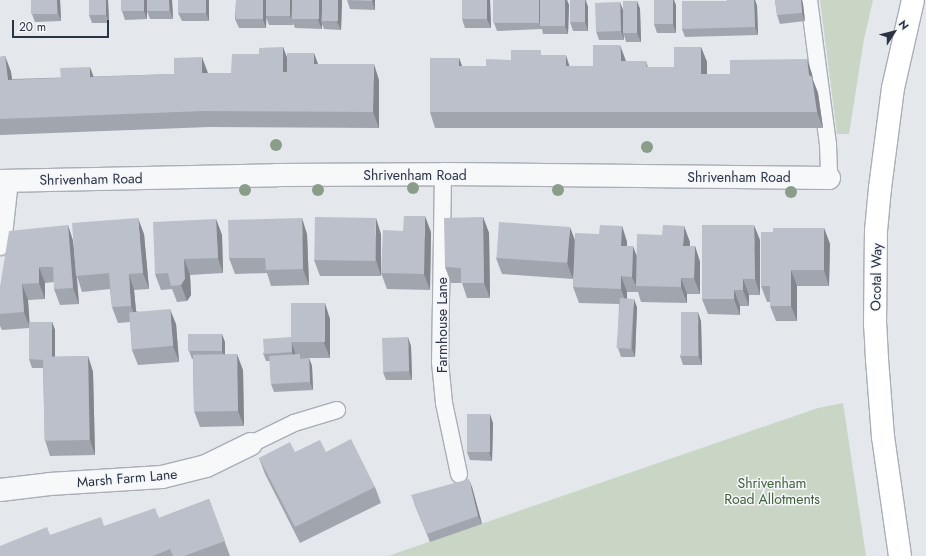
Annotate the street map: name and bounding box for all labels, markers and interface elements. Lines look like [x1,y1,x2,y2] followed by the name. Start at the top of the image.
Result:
[14,12,111,38] scale bar
[874,12,914,52] north arrow
[895,17,913,33] text: N
[19,18,46,36] text: 20 m
[363,167,467,183] street label: Shrivenham Road
[687,169,791,185] street label: Shrivenham Road
[39,170,143,188] street label: Shrivenham Road
[867,243,885,311] street label: Ocotal Way
[434,277,450,373] street label: Farmhouse Lane
[76,465,178,491] street label: Marsh Farm Lane
[724,475,820,508] park label: Shrivenham Road Allotments

